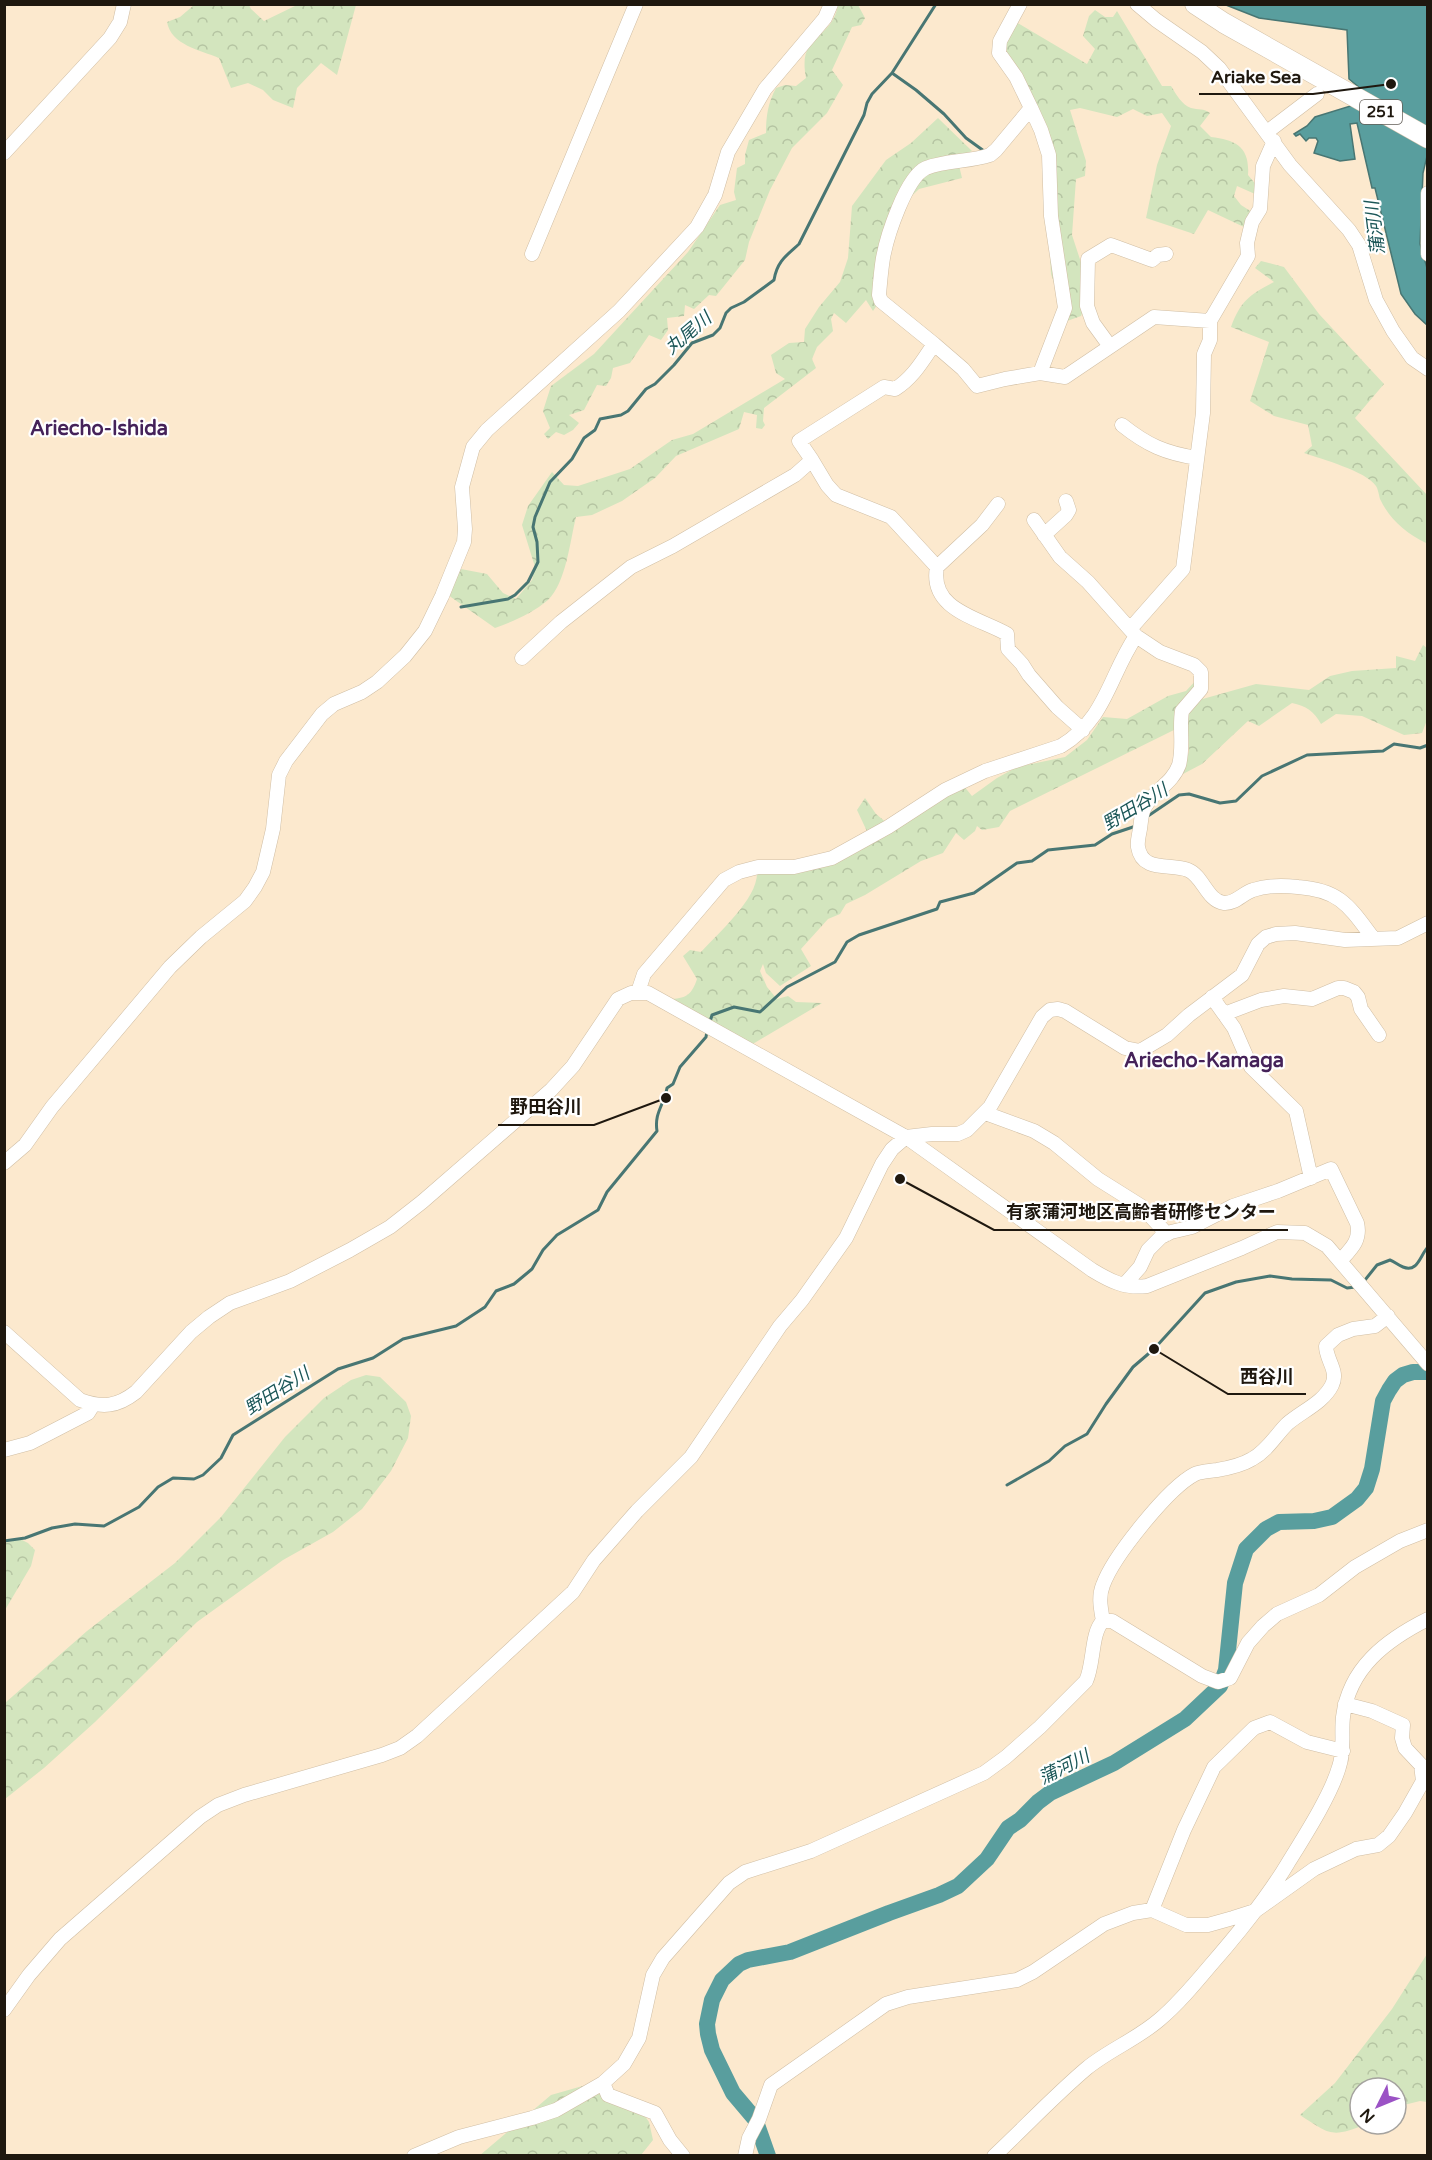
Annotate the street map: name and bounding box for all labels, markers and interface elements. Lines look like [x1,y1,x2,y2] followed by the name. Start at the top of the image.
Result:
[1199,58,1313,94] callout: Ariake Sea
[1211,66,1301,88] text: Ariake Sea
[1360,100,1402,124] road number: 251
[1361,198,1389,256] water label: 蒲河川
[660,306,717,359] water label: 丸尾川
[30,417,168,441] district label: Ariecho-Ishida
[1098,778,1173,835] water label: 野田谷川
[1124,1049,1284,1073] district label: Ariecho-Kamaga
[498,1089,594,1125] callout: 野田谷川
[510,1096,582,1118] text: 野田谷川
[994,1194,1288,1230] callout: 有家蒲河地区高齢者研修センター
[1006,1201,1276,1223] text: 有家蒲河地区高齢者研修センター
[1228,1358,1306,1394] callout: 西谷川
[241,1362,315,1419] water label: 野田谷川
[1240,1366,1294,1388] text: 西谷川
[1035,1744,1095,1789] water label: 蒲河川
[1348,2076,1408,2136] north arrow
[1356,2104,1379,2127] text: N

